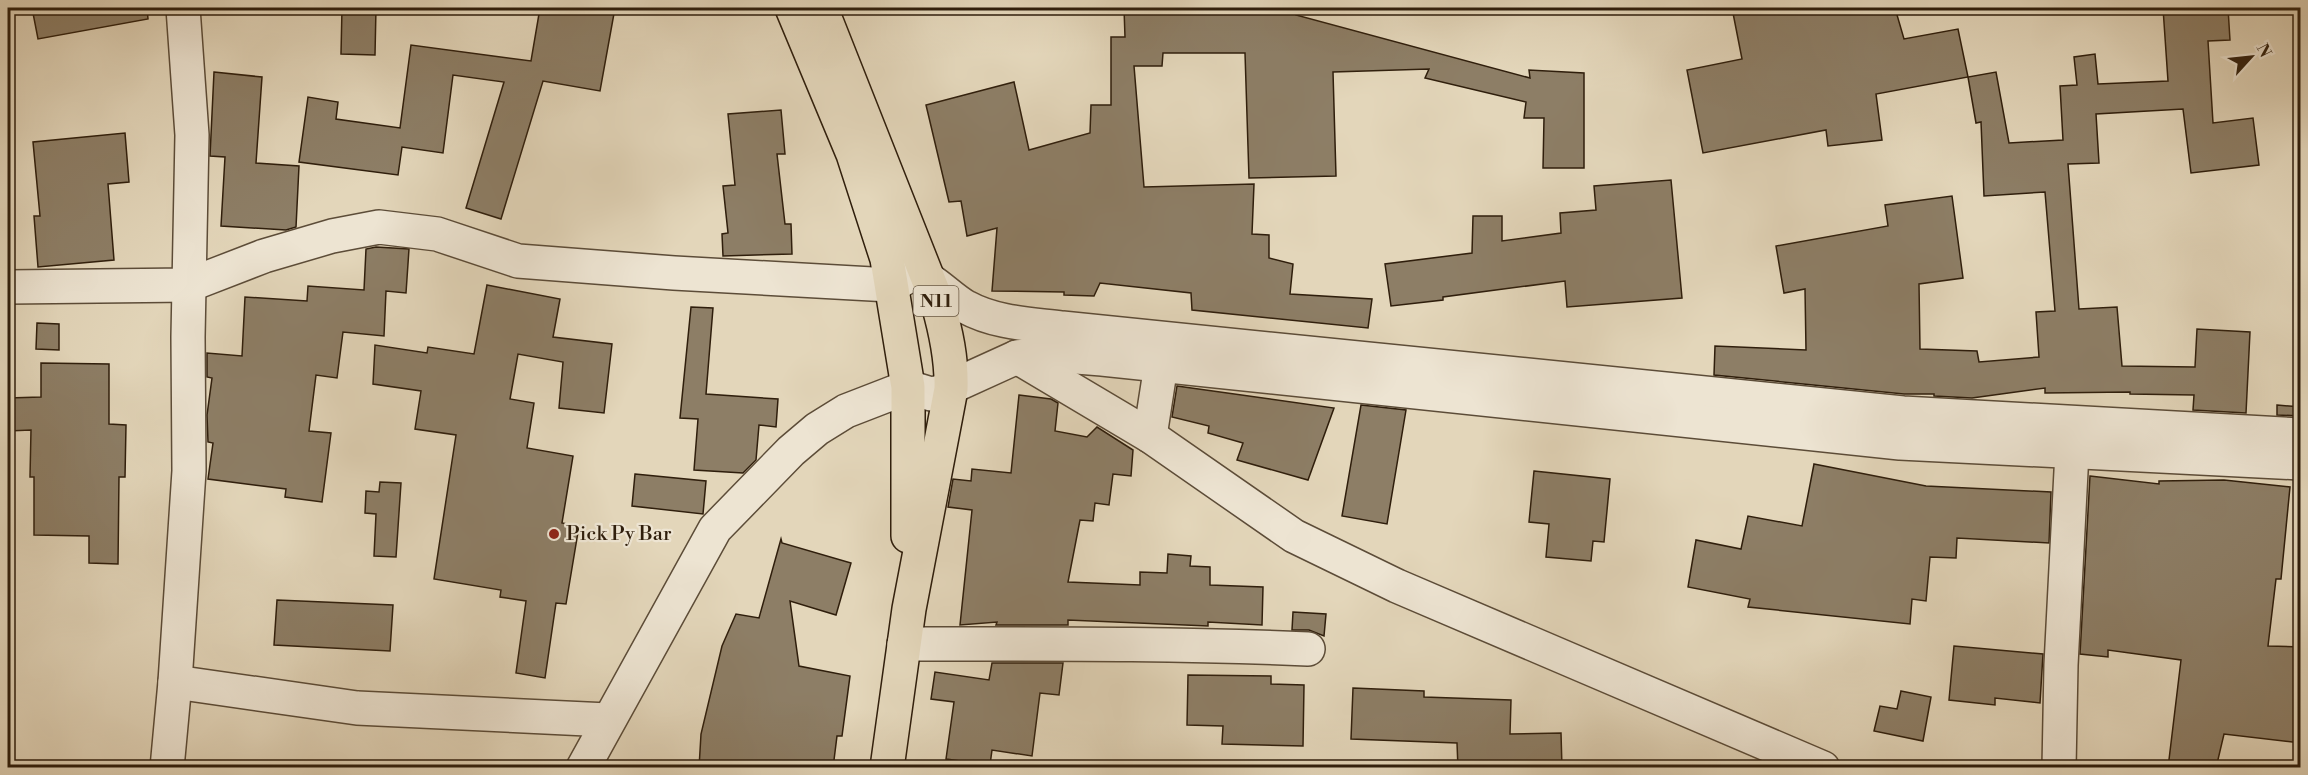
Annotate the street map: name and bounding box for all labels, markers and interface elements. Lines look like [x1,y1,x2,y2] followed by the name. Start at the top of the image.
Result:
[2221,27,2281,87] north arrow
[2252,40,2275,61] text: N
[914,286,958,316] road number: N11
[566,522,672,547] place label: Pick Py Bar
[547,527,561,541] marker: Pick Py Bar

